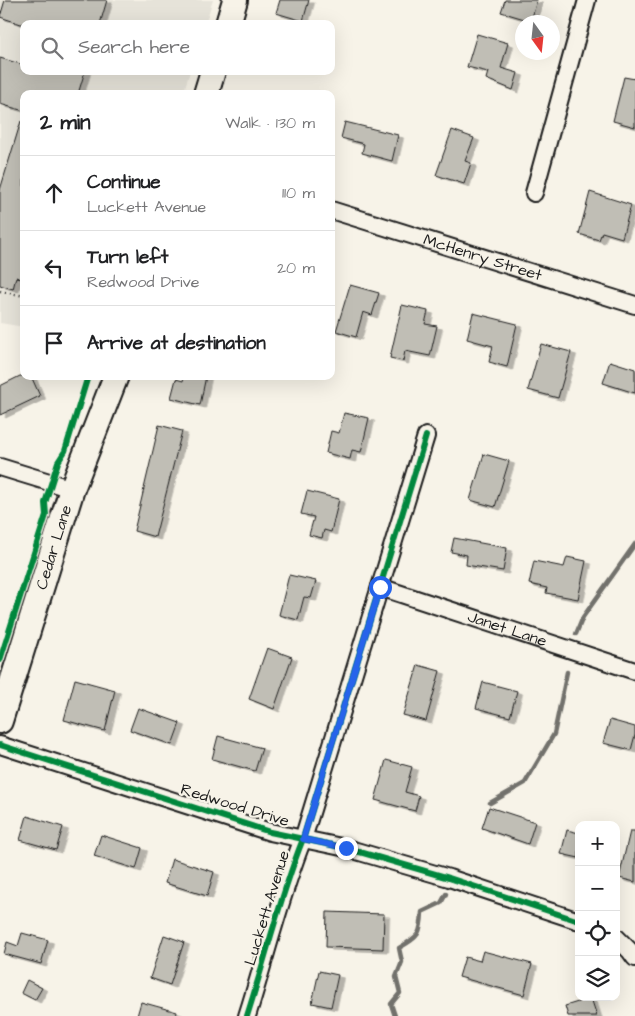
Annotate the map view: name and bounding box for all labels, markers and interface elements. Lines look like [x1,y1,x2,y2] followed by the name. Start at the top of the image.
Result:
[515,15,560,60] north arrow
[20,20,335,75] search box
[38,34,66,62] icon: search
[78,34,190,61] text: Search here
[40,108,90,137] text: 2 min
[225,112,315,134] text: Walk · 130 m
[87,169,161,196] text: Continue
[40,179,68,207] icon: ahead
[282,182,315,204] text: 110 m
[87,196,206,218] text: Luckett Avenue
[421,229,545,286] street label: McHenry Street
[87,244,168,271] text: Turn left
[40,254,68,282] icon: left
[277,257,315,279] text: 20 m
[87,271,199,293] text: Redwood Drive
[40,329,68,357] icon: arrive
[87,330,266,357] text: Arrive at destination
[30,502,78,592] street label: Cedar Lane
[369,576,392,599] route start
[465,606,550,652] street label: Janet Lane
[178,778,292,832] street label: Redwood Drive
[575,821,620,1001] map controls
[575,821,620,866] button: +
[335,837,358,860] route end
[239,847,295,968] street label: Luckett Avenue
[575,866,620,911] button: −
[575,911,620,956] button: locate
[575,956,620,1001] button: layers

